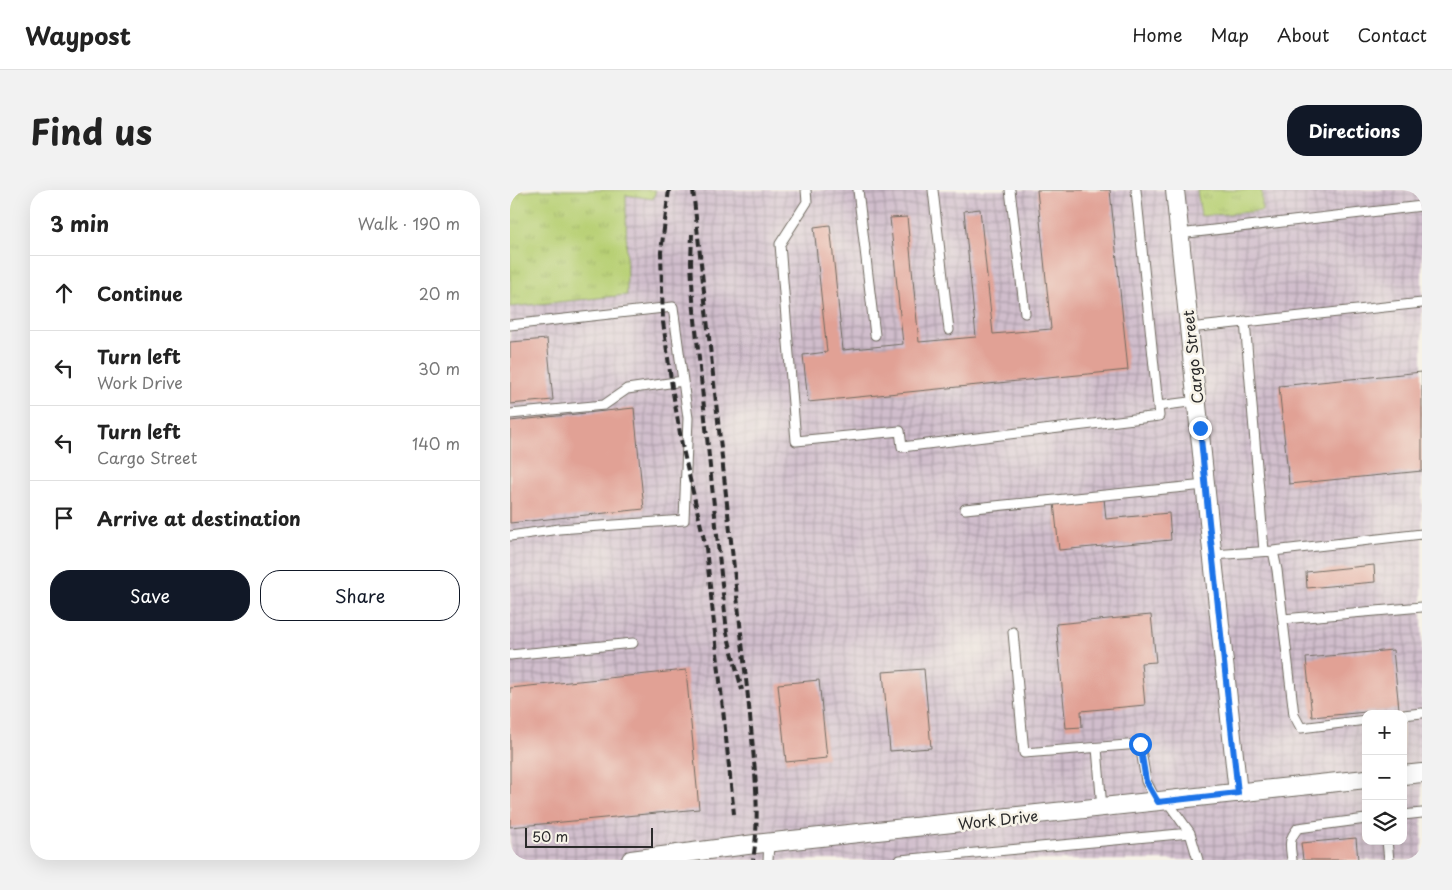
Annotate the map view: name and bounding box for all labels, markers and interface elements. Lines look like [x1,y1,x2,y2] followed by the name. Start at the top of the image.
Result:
[25,17,131,53] text: Waypost
[1132,21,1182,48] text: Home
[1210,21,1249,48] text: Map
[1277,21,1329,48] text: About
[1357,21,1427,48] text: Contact
[30,104,152,157] text: Find us
[1287,105,1422,156] button: Directions
[50,207,109,239] text: 3 min
[358,211,460,235] text: Walk · 190 m
[50,279,78,307] icon: ahead
[97,279,183,307] text: Continue
[419,281,460,305] text: 20 m
[1176,309,1208,405] street label: Cargo Street
[97,342,181,370] text: Turn left
[50,354,78,382] icon: left
[418,356,460,380] text: 30 m
[97,370,183,394] text: Work Drive
[97,417,181,445] text: Turn left
[1189,417,1212,440] route end
[50,429,78,457] icon: left
[412,431,460,455] text: 140 m
[97,445,197,469] text: Cargo Street
[50,504,78,532] icon: arrive
[97,504,301,532] text: Arrive at destination
[50,570,250,621] button: Save
[260,570,460,621] button: Share
[1362,710,1407,845] map controls
[1362,710,1407,755] button: +
[1129,733,1152,756] route start
[1362,755,1407,800] button: −
[1362,800,1407,845] button: layers
[957,803,1039,835] street label: Work Drive
[525,825,652,848] scale bar
[532,826,568,847] text: 50 m

